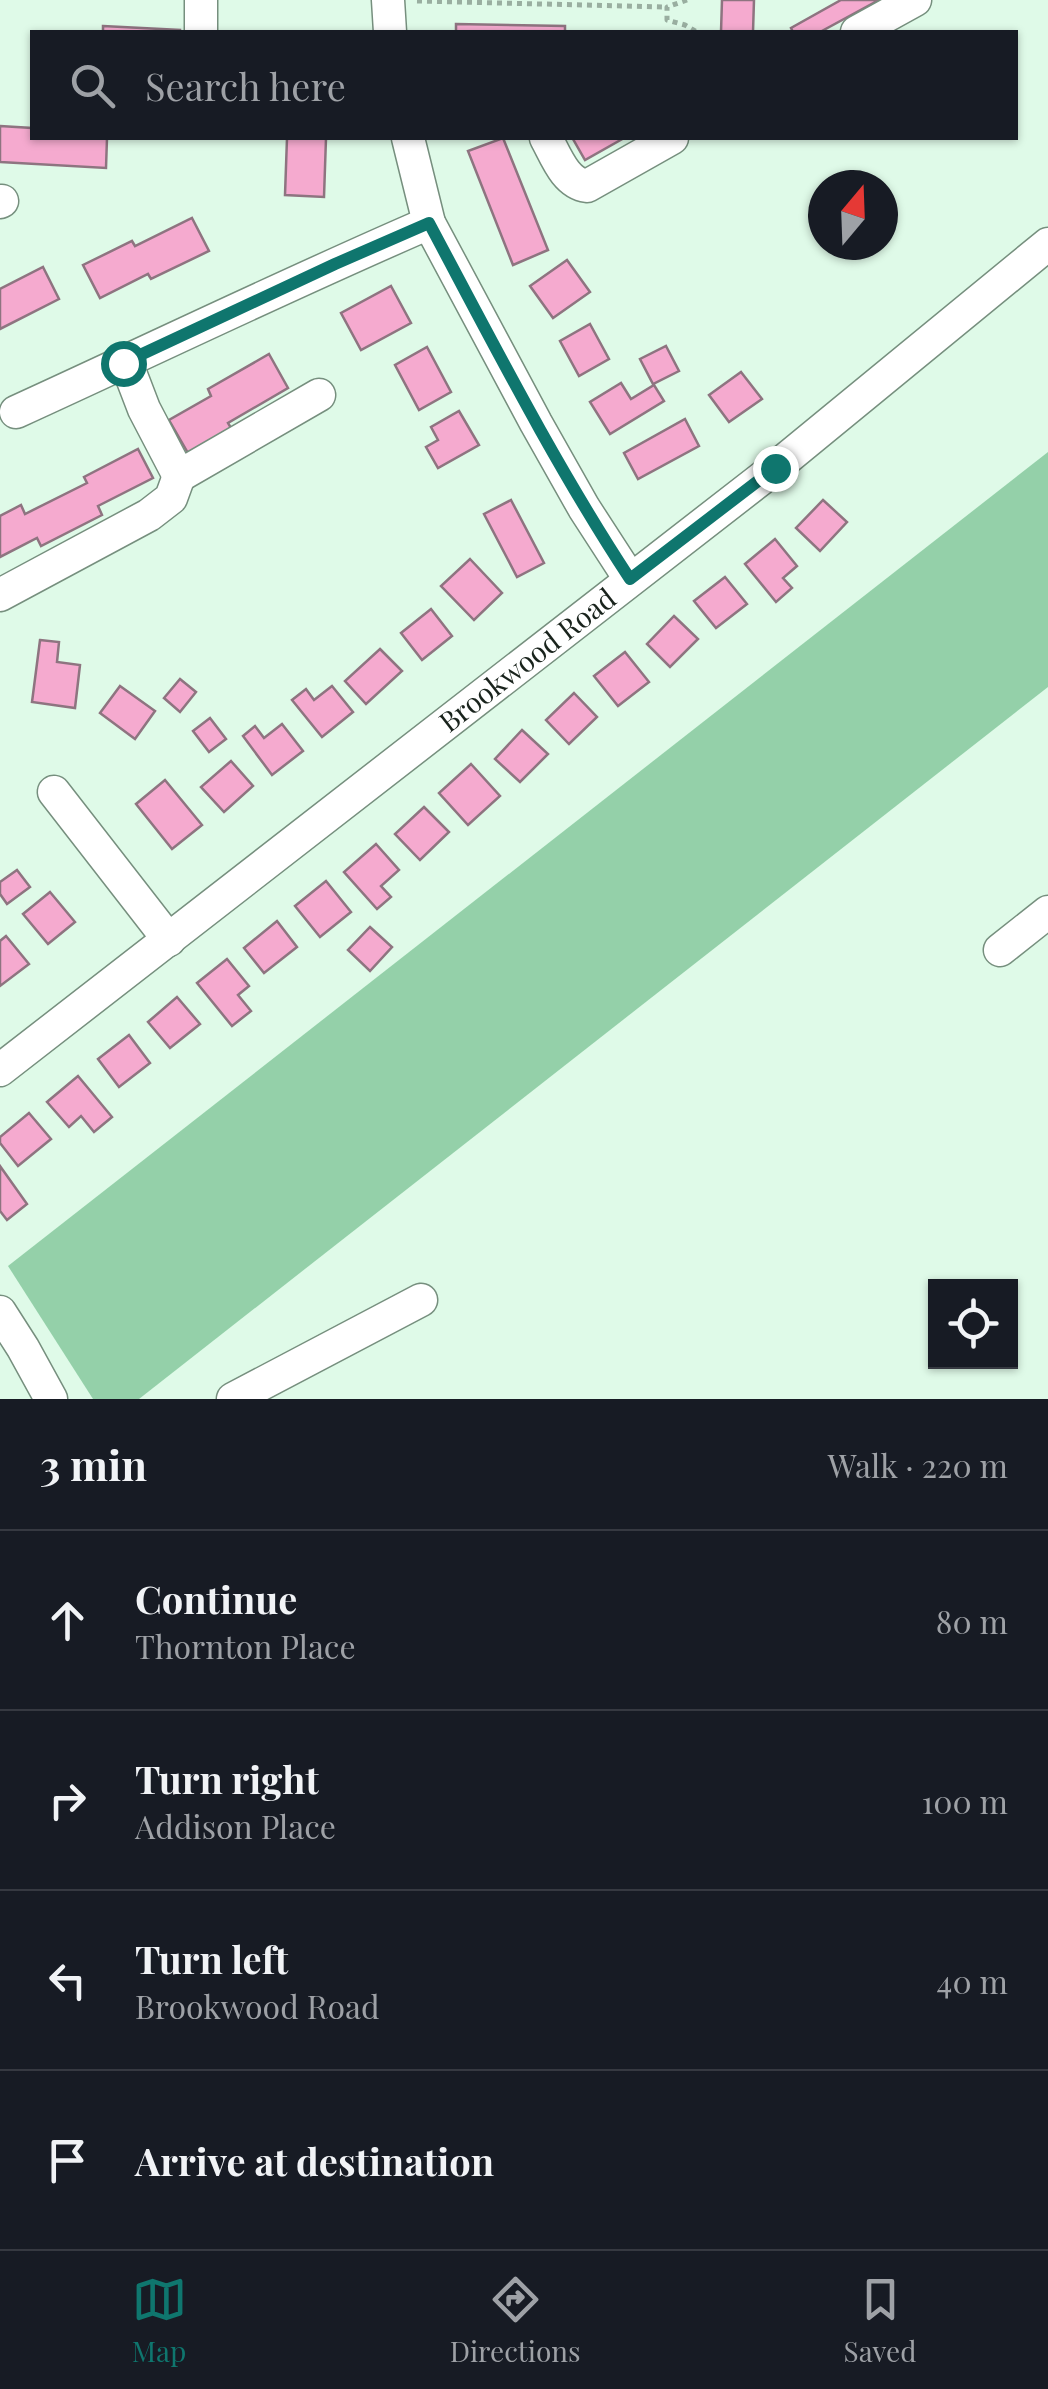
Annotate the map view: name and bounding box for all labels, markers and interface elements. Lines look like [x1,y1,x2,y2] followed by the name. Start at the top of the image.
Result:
[30,30,1018,140] search box
[65,58,120,113] icon: search
[145,60,346,111] text: Search here
[808,170,898,260] north arrow
[101,341,147,387] route start
[753,446,799,492] route end
[431,579,623,739] street label: Brookwood Road
[928,1279,1018,1369] map controls
[928,1279,1018,1369] button: locate
[40,1436,147,1492] text: 3 min
[828,1443,1008,1486] text: Walk · 220 m
[135,1573,297,1624] text: Continue
[40,1593,95,1648] icon: ahead
[936,1599,1008,1642] text: 80 m
[135,1624,356,1667] text: Thornton Place
[135,1753,319,1804] text: Turn right
[40,1773,95,1828] icon: right
[921,1779,1008,1822] text: 100 m
[135,1804,336,1847] text: Addison Place
[135,1933,288,1984] text: Turn left
[40,1953,95,2008] icon: left
[937,1959,1008,2002] text: 40 m
[135,1984,380,2027] text: Brookwood Road
[40,2133,95,2188] icon: arrive
[135,2135,494,2186] text: Arrive at destination
[132,2272,187,2369] tab: Map
[450,2272,580,2369] tab: Directions
[844,2272,916,2369] tab: Saved

